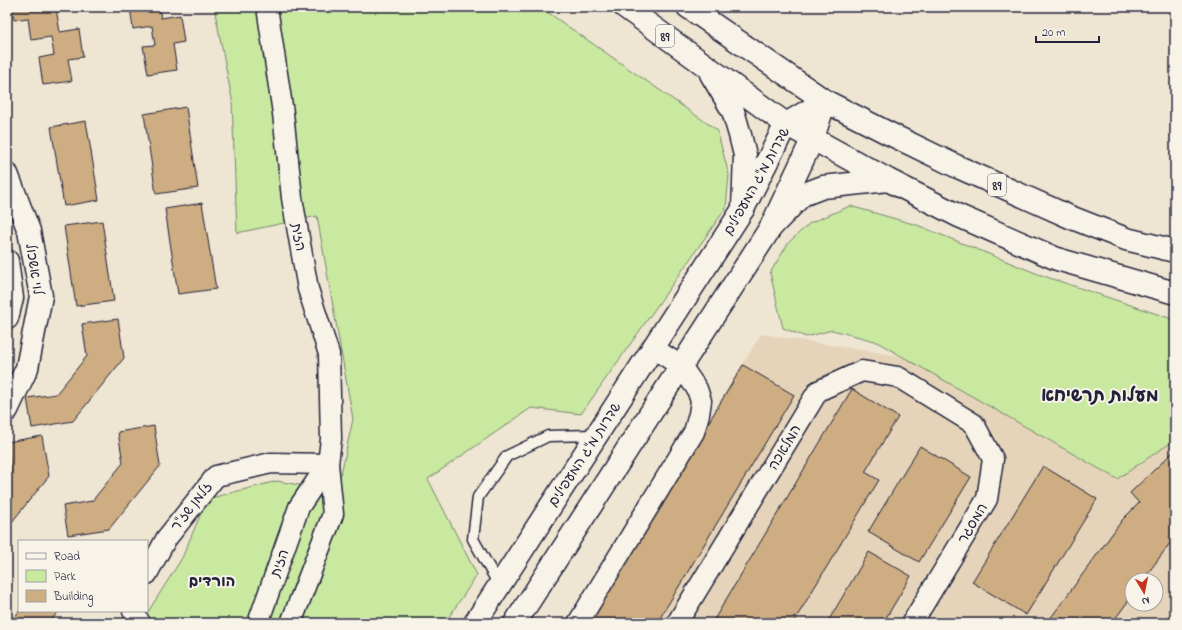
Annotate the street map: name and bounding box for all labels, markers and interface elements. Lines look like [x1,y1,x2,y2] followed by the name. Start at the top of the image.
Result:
[1036,18,1099,44] scale bar
[1042,24,1065,42] text: 20 m
[656,25,674,47] road number: 89
[719,123,796,240] street label: שדרות מ"ג המעפילים
[988,174,1006,196] road number: 89
[285,220,310,253] street label: הזית
[19,242,48,297] street label: לוי אשכול
[1041,384,1159,410] district label: מעלות תרשיחא
[544,398,627,511] street label: שדרות מ"ג המעפילים
[763,421,807,475] street label: המלאכה
[166,478,218,536] street label: זלמן שז"ר
[953,499,994,548] street label: המסגר
[18,540,148,612] legend
[265,547,295,581] street label: הזית
[54,548,80,566] text: Road
[54,568,76,586] text: Park
[189,571,235,593] district label: הורדים
[1124,572,1164,612] north arrow
[53,588,93,607] text: Building
[1141,592,1151,609] text: N

